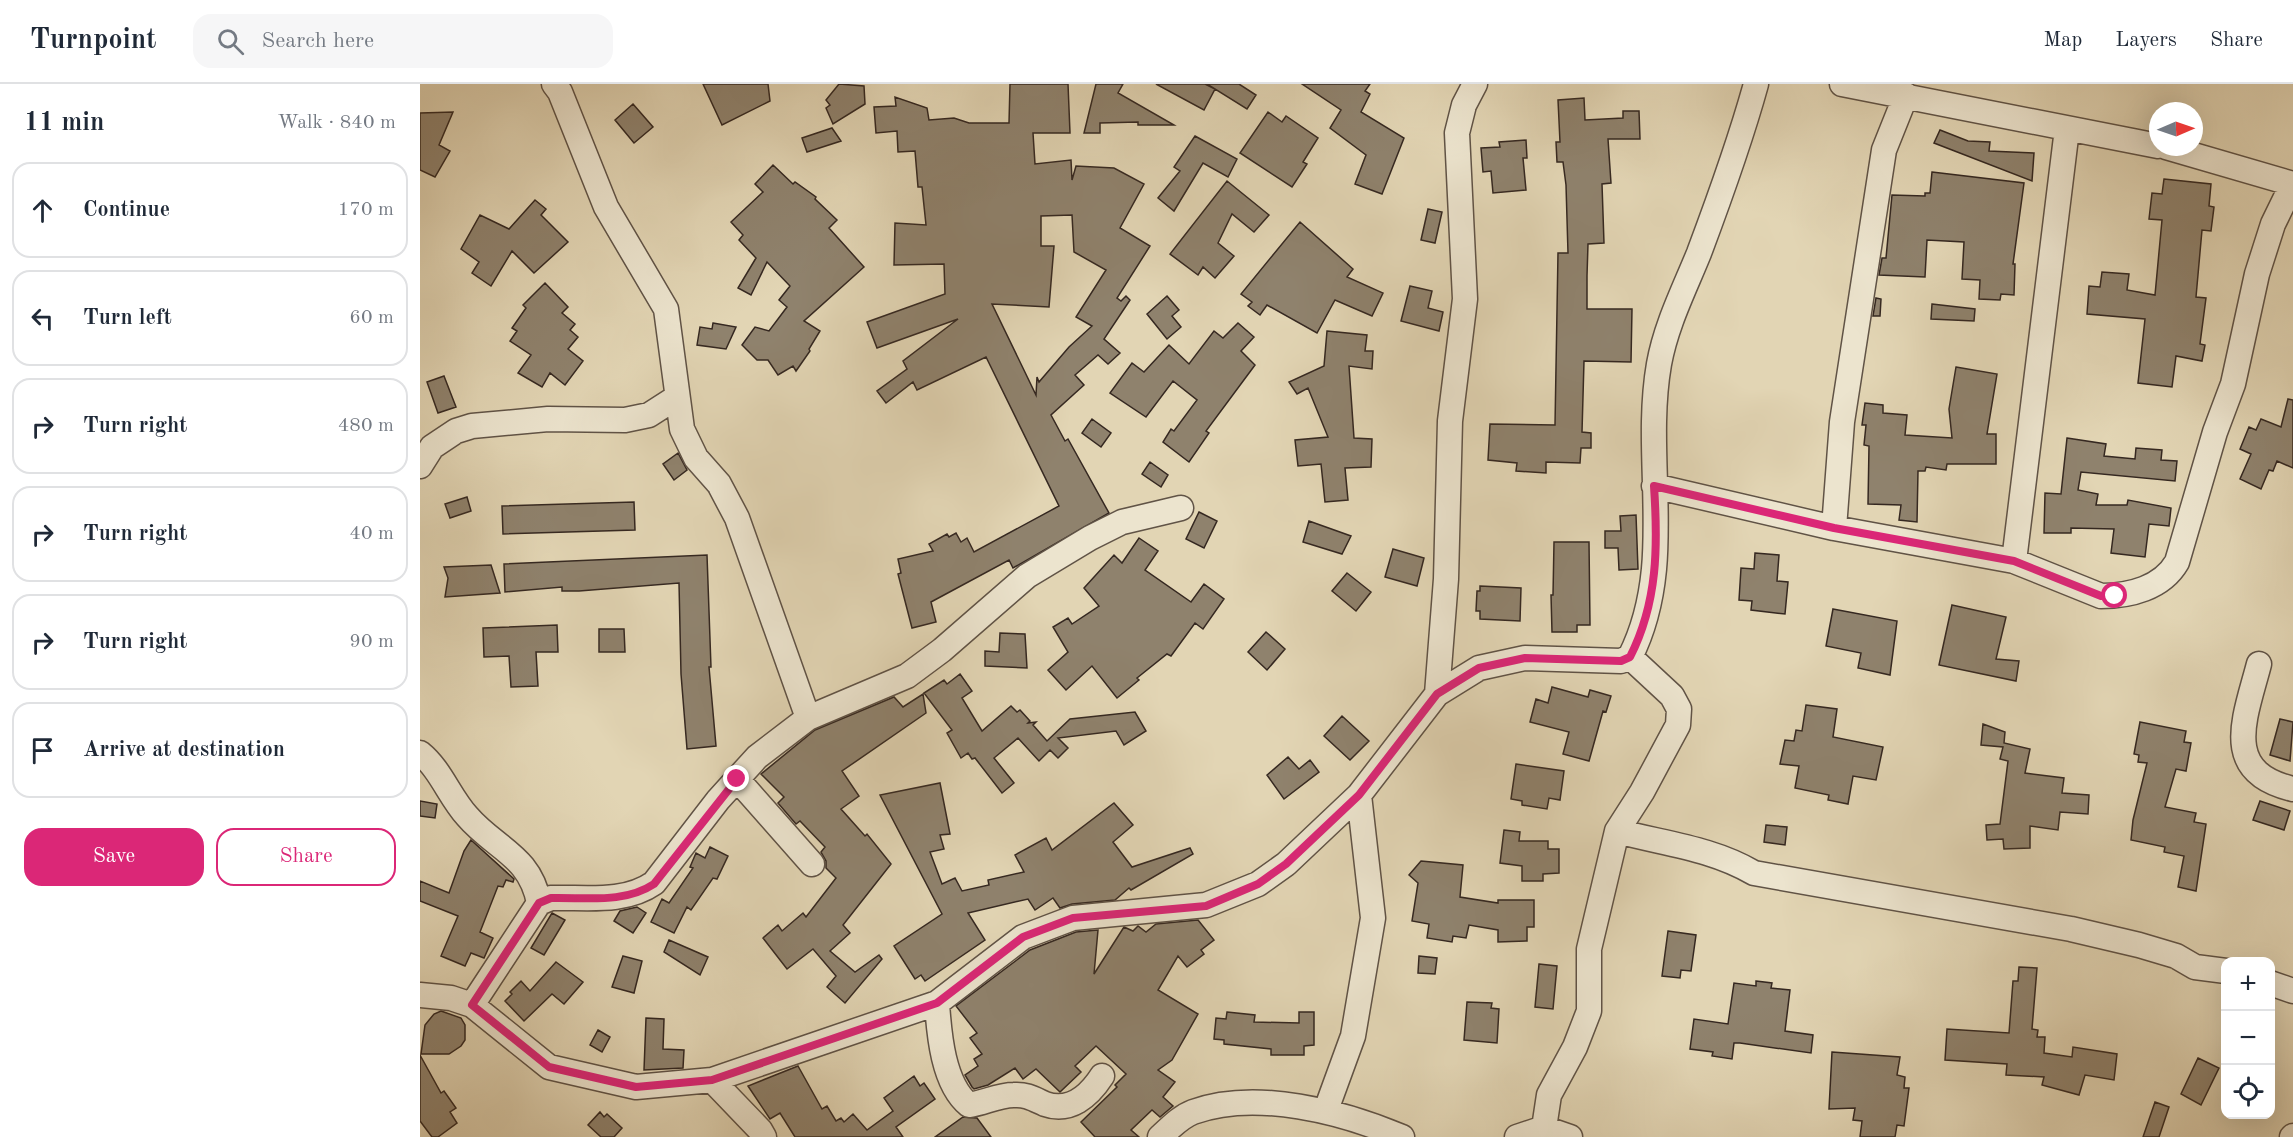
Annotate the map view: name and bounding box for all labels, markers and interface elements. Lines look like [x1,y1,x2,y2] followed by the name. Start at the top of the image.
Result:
[193,14,613,68] search box
[214,25,247,58] icon: search
[30,27,157,55] text: Turnpoint
[262,30,374,52] text: Search here
[2043,30,2082,51] text: Map
[2115,30,2177,51] text: Layers
[2210,30,2263,51] text: Share
[2149,102,2203,156] north arrow
[24,110,104,136] text: 11 min
[277,113,396,133] text: Walk · 840 m
[26,194,59,227] icon: ahead
[83,199,170,221] text: Continue
[338,200,394,220] text: 170 m
[26,302,59,335] icon: left
[83,307,172,329] text: Turn left
[349,308,394,328] text: 60 m
[26,410,59,443] icon: right
[83,415,187,437] text: Turn right
[338,416,394,436] text: 480 m
[26,518,59,551] icon: right
[83,523,187,545] text: Turn right
[349,524,394,544] text: 40 m
[2101,582,2127,608] route start
[26,626,59,659] icon: right
[83,631,187,653] text: Turn right
[349,632,394,652] text: 90 m
[26,734,59,767] icon: arrive
[83,739,285,761] text: Arrive at destination
[723,765,749,791] route end
[24,828,204,886] button: Save
[216,828,396,886] button: Share
[2221,957,2275,1119] map controls
[2221,957,2275,1011] button: +
[2221,1011,2275,1065] button: −
[2221,1065,2275,1119] button: locate

